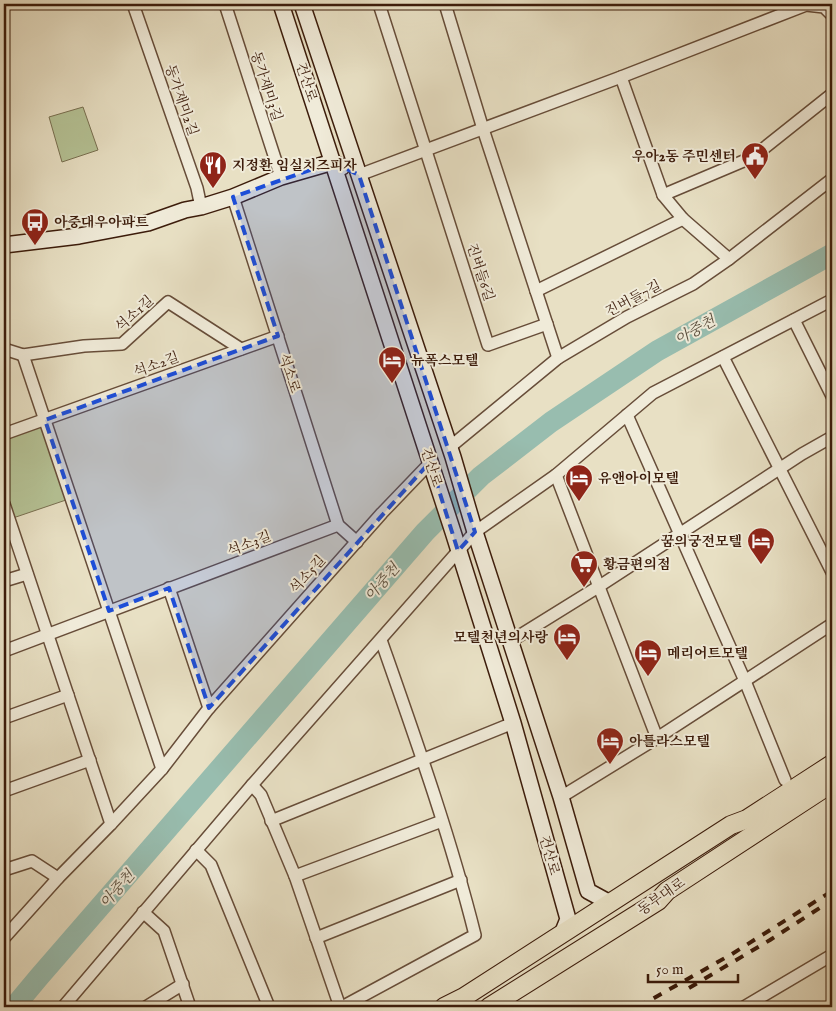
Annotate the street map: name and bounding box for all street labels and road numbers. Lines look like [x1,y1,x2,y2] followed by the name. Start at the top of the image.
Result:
[246,49,286,124] street label: 동가재미3길
[291,60,321,105] street label: 건산로
[160,62,202,138] street label: 동가재미2길
[462,241,498,304] street label: 진버들6길
[602,277,664,321] street label: 진버들7길
[112,292,158,336] street label: 석소1길
[131,348,182,381] street label: 석소2길
[274,351,304,396] street label: 석소로
[416,445,446,490] street label: 건산로
[225,527,274,561] street label: 석소3길
[286,552,330,598] street label: 석소5길
[535,833,563,878] street label: 건산로
[634,874,689,920] street label: 동부대로

